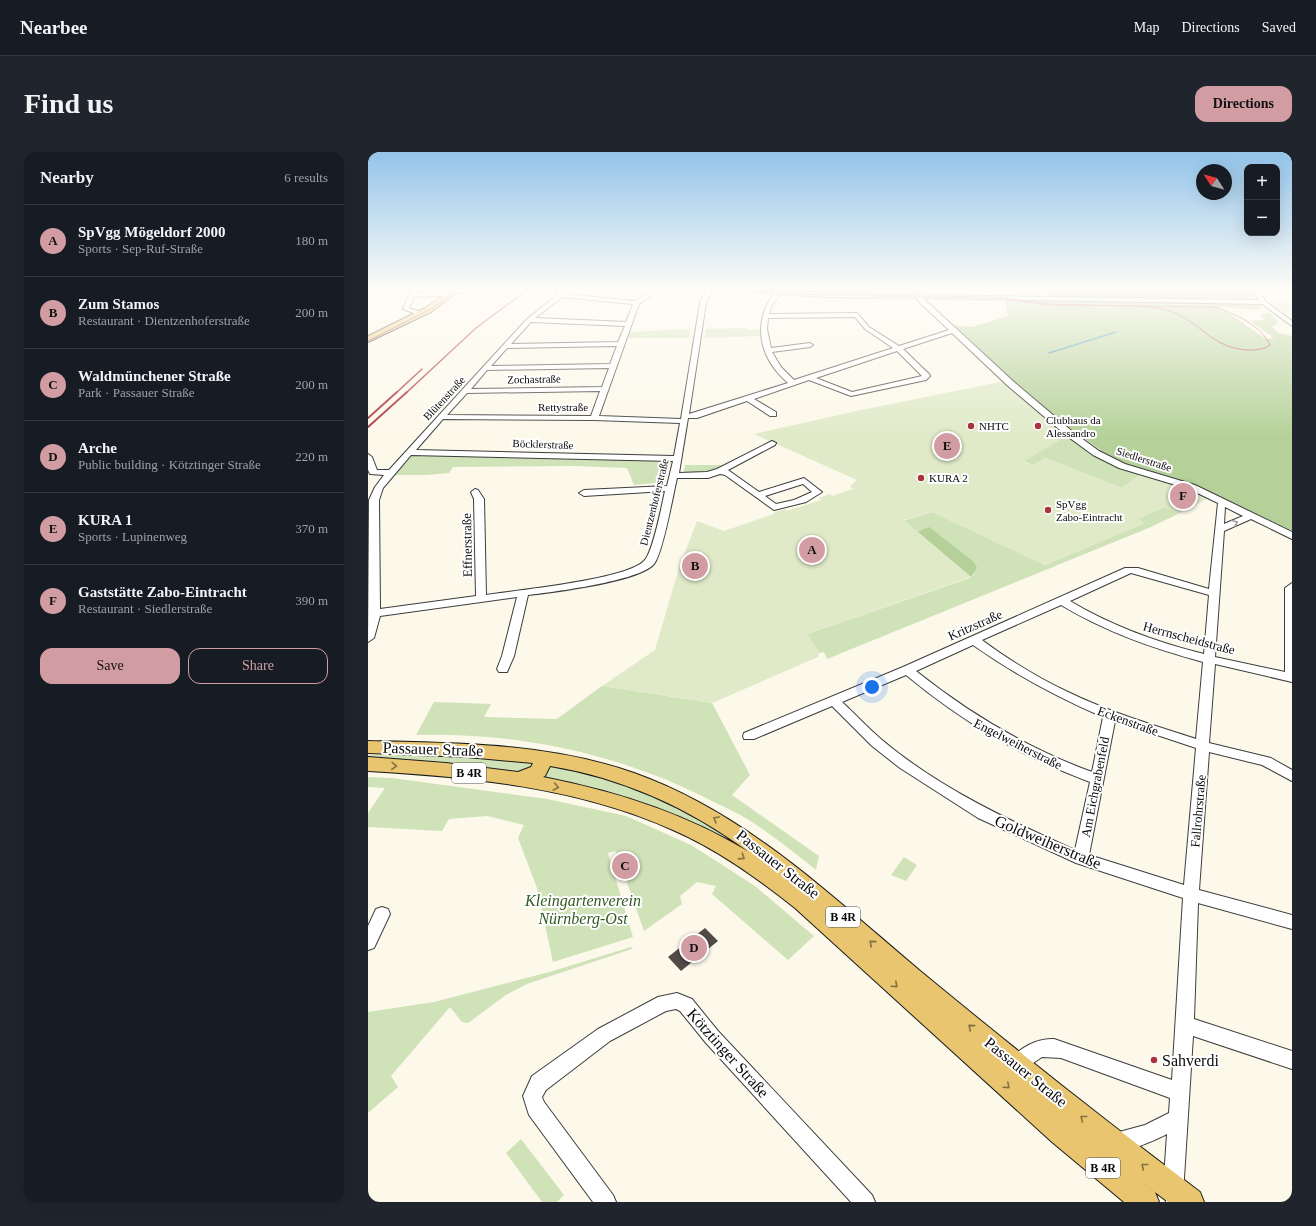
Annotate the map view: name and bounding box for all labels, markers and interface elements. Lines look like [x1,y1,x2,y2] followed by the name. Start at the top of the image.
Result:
[20,17,88,38] text: Nearbee
[1134,20,1159,35] text: Map
[1181,20,1240,35] text: Directions
[1262,20,1296,35] text: Saved
[1195,86,1292,122] button: Directions
[24,88,114,119] text: Find us
[1196,164,1232,200] north arrow
[1244,164,1280,236] map controls
[1244,164,1280,200] button: +
[40,168,94,187] text: Nearby
[284,170,328,185] text: 6 results
[1244,200,1280,236] button: −
[78,224,226,240] text: SpVgg Mögeldorf 2000
[48,233,58,248] text: A
[295,233,328,248] text: 180 m
[78,241,203,256] text: Sports · Sep-Ruf-Straße
[78,296,159,312] text: Zum Stamos
[49,305,57,320] text: B
[295,305,328,320] text: 200 m
[78,313,250,328] text: Restaurant · Dientzenhoferstraße
[78,368,231,384] text: Waldmünchener Straße
[421,373,467,422] street label: Blütenstraße
[507,373,561,385] street label: Zochastraße
[48,377,58,392] text: C
[295,377,328,392] text: 200 m
[78,385,195,400] text: Park · Passauer Straße
[538,401,588,413] street label: Rettystraße
[1046,414,1101,439] place label: Clubhaus da Alessandro
[979,420,1009,432] place label: NHTC
[966,421,976,431] marker: NHTC
[1033,421,1043,431] marker: Clubhaus da Alessandro
[934,431,960,461] pin: E
[512,437,574,451] street label: Böcklerstraße
[78,440,117,456] text: Arche
[1115,444,1173,474] street label: Siedlerstraße
[48,449,58,464] text: D
[295,449,328,464] text: 220 m
[78,457,261,472] text: Public building · Kötztinger Straße
[637,457,671,547] street label: Dientzenhoferstraße
[929,472,968,484] place label: KURA 2
[916,473,926,483] marker: KURA 2
[1170,481,1196,511] pin: F
[1056,498,1123,523] place label: SpVgg Zabo-Eintracht
[1043,505,1053,515] marker: SpVgg Zabo-Eintracht
[78,512,133,528] text: KURA 1
[459,513,475,577] street label: Effnerstraße
[1232,519,1239,527] one-way arrow
[49,521,57,536] text: E
[295,521,328,536] text: 370 m
[78,529,187,544] text: Sports · Lupinenweg
[799,535,825,565] pin: A
[682,551,708,581] pin: B
[78,584,247,600] text: Gaststätte Zabo-Eintracht
[49,593,57,608] text: F
[295,593,328,608] text: 390 m
[78,601,212,616] text: Restaurant · Siedlerstraße
[946,606,1005,644] street label: Kritzstraße
[1141,619,1237,658] street label: Herrnscheidstraße
[40,648,180,684] button: Save
[188,648,328,684] button: Share
[862,677,882,697] your location
[1096,703,1161,739] street label: Eckenstraße
[971,715,1065,773] street label: Engelweiherstraße
[1078,735,1112,839] street label: Am Eichgrabenfeld
[382,739,484,759] street label: Passauer Straße
[391,761,397,770] one-way arrow
[452,763,486,783] road number: B 4R
[1187,774,1209,848] street label: Fallrohrstraße
[552,783,559,791] one-way arrow
[992,812,1104,872] street label: Goldweiherstraße
[713,816,720,823] one-way arrow
[733,826,823,902] street label: Passauer Straße
[612,851,638,881] pin: C
[737,853,744,860] one-way arrow
[524,892,641,928] park label: Kleingartenverein Nürnberg-Ost
[826,907,860,927] road number: B 4R
[681,933,707,963] pin: D
[869,940,877,947] one-way arrow
[890,981,898,988] one-way arrow
[683,1005,772,1101] street label: Kötztinger Straße
[969,1024,976,1031] one-way arrow
[981,1034,1071,1110] street label: Passauer Straße
[1162,1052,1219,1069] place label: Sahverdi
[1149,1055,1159,1065] marker: Sahverdi
[1002,1081,1010,1088] one-way arrow
[1080,1116,1087,1123] one-way arrow
[1086,1158,1120,1178] road number: B 4R
[1141,1164,1148,1171] one-way arrow

